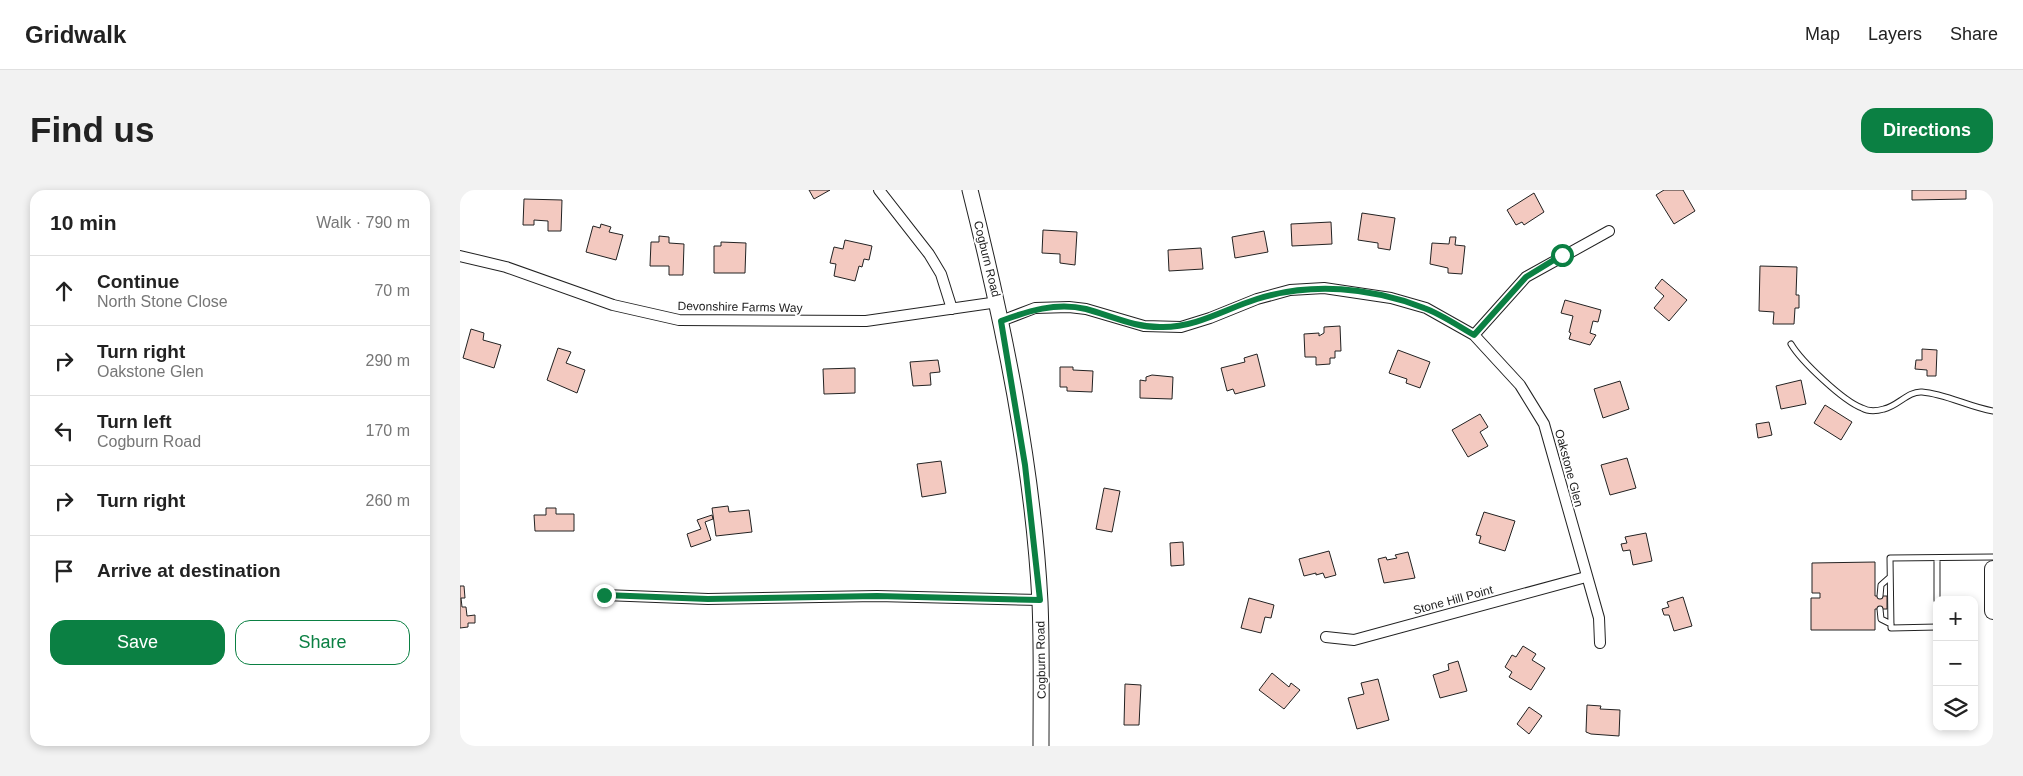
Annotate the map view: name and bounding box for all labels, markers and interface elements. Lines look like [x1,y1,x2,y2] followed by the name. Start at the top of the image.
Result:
[25,21,126,48] text: Gridwalk
[1805,24,1840,44] text: Map
[1868,24,1922,44] text: Layers
[1950,24,1998,44] text: Share
[1861,108,1993,153] button: Directions
[30,110,154,149] text: Find us
[50,211,117,234] text: 10 min
[316,214,410,231] text: Walk · 790 m
[971,219,1003,299] street label: Cogburn Road
[1551,244,1574,267] route start
[97,271,179,292] text: Continue
[50,277,78,305] icon: ahead
[374,282,410,299] text: 70 m
[97,293,228,310] text: North Stone Close
[677,299,803,315] street label: Devonshire Farms Way
[97,341,185,362] text: Turn right
[50,347,78,375] icon: right
[366,352,410,369] text: 290 m
[97,363,204,380] text: Oakstone Glen
[97,411,172,432] text: Turn left
[50,417,78,445] icon: left
[366,422,410,439] text: 170 m
[1552,428,1586,508] street label: Oakstone Glen
[97,433,201,450] text: Cogburn Road
[50,487,78,515] icon: right
[97,490,185,511] text: Turn right
[366,492,410,509] text: 260 m
[50,557,78,585] icon: arrive
[97,560,281,581] text: Arrive at destination
[1412,582,1495,617] street label: Stone Hill Point
[593,584,616,607] route end
[1933,596,1978,731] map controls
[1933,596,1978,641] button: +
[50,620,225,665] button: Save
[235,620,410,665] button: Share
[1033,621,1049,699] street label: Cogburn Road
[1933,641,1978,686] button: −
[1933,686,1978,731] button: layers

